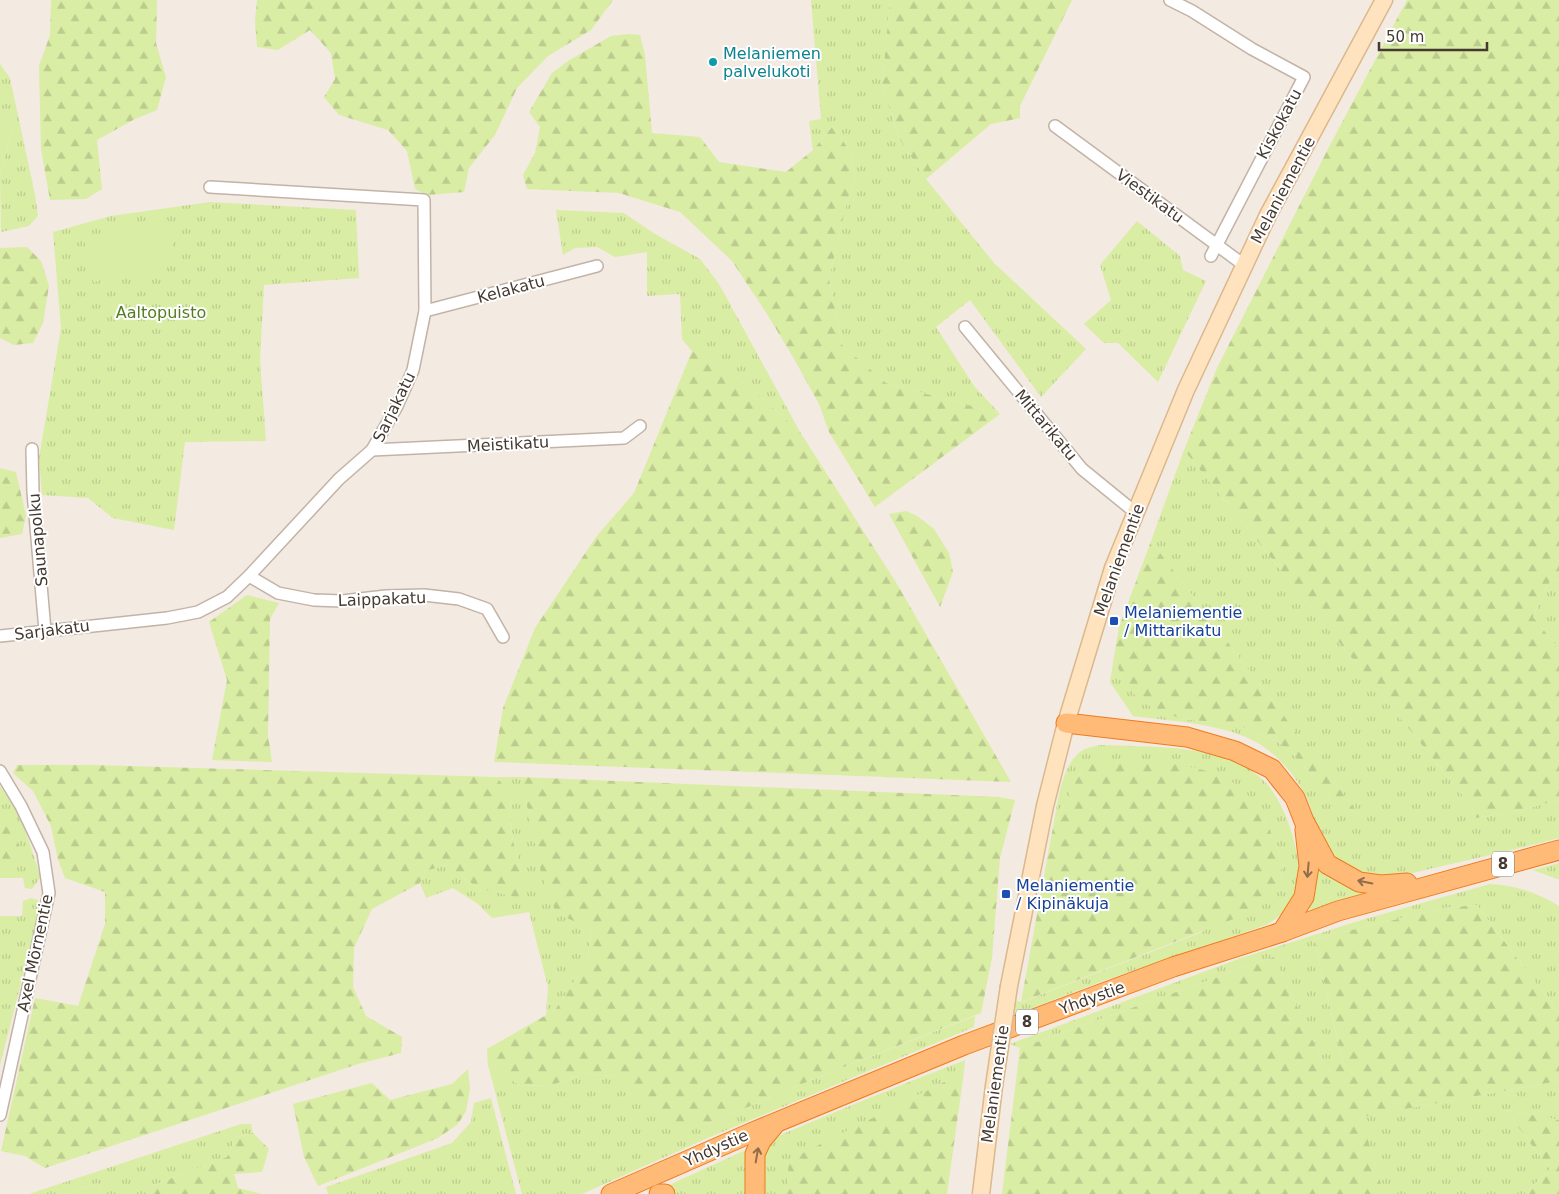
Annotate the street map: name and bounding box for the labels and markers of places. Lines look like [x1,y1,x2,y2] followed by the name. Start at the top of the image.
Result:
[723,44,821,81] place label: Melaniemen palvelukoti
[707,56,719,68] marker: Melaniemen palvelukoti
[1124,603,1242,640] place label: Melaniementie / Mittarikatu
[1108,615,1120,627] marker: Melaniementie / Mittarikatu
[1016,876,1134,913] place label: Melaniementie / Kipinäkuja
[1000,888,1012,900] marker: Melaniementie / Kipinäkuja

